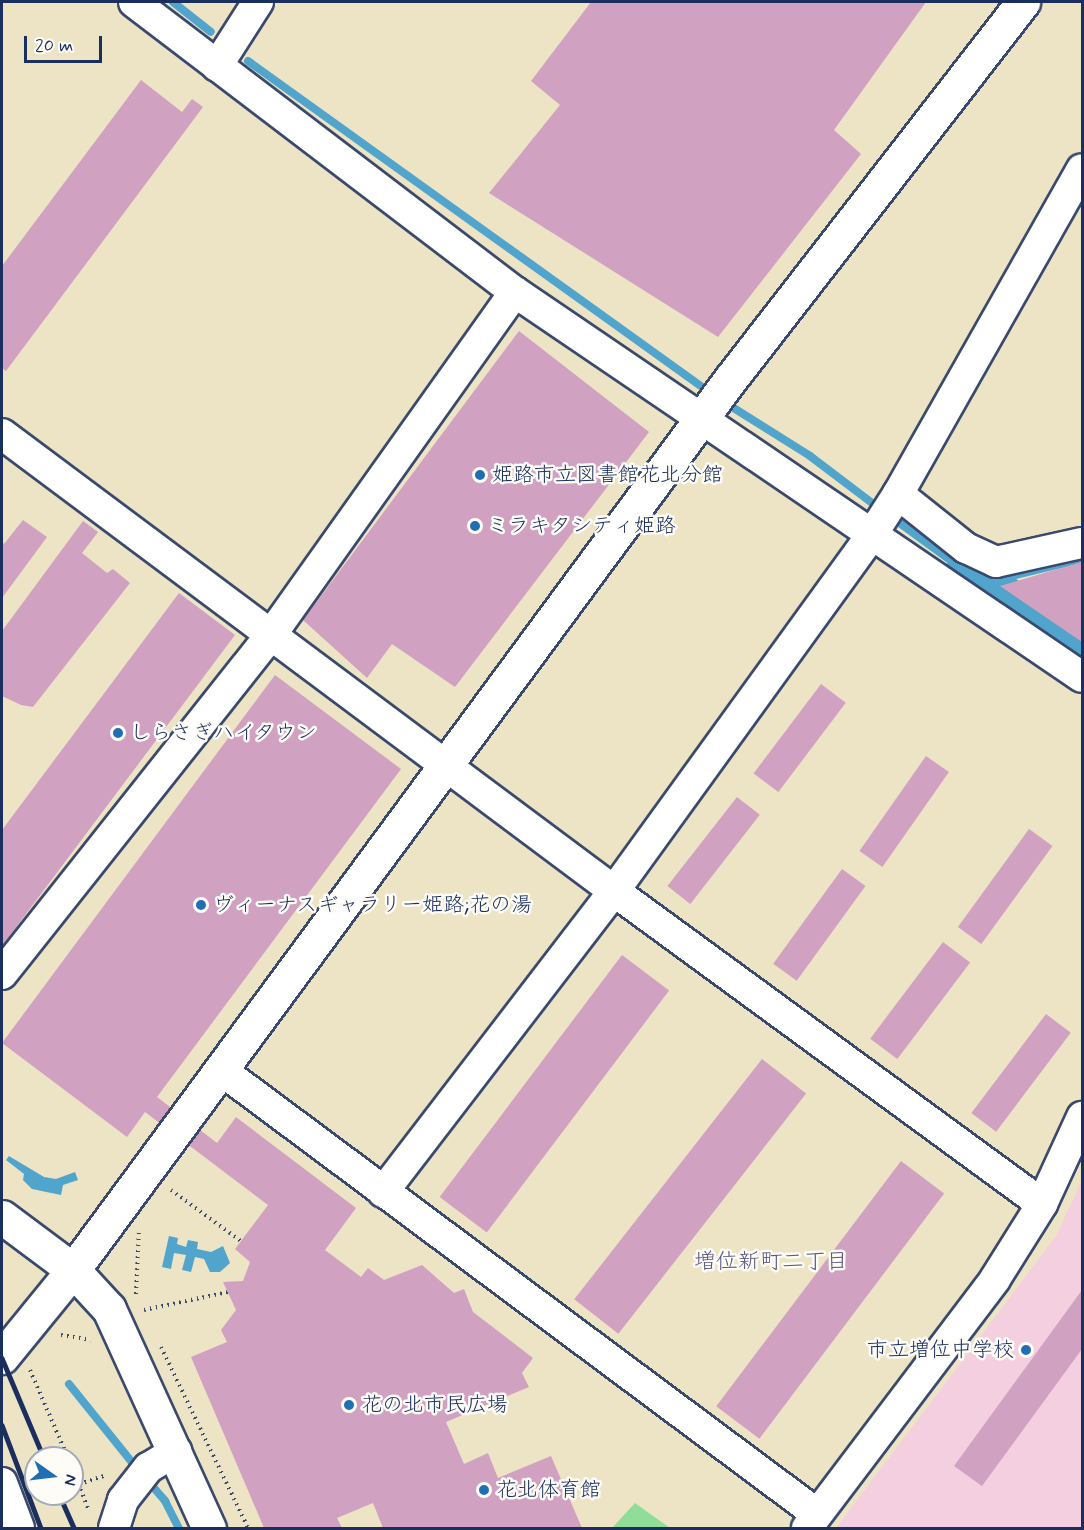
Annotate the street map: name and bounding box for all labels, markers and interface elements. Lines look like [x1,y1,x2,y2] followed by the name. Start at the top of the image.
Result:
[27,24,105,62] scale bar
[35,34,73,58] text: 20 m
[492,462,723,488] place label: 姫路市立図書館花北分館
[473,468,487,482] marker: 姫路市立図書館花北分館
[487,513,676,539] place label: ミラキタシティ姫路
[468,519,482,533] marker: ミラキタシティ姫路
[130,720,319,746] place label: しらさぎハイタウン
[111,726,125,740] marker: しらさぎハイタウン
[213,892,533,918] place label: ヴィーナスギャラリー姫路;花の湯
[194,898,208,912] marker: ヴィーナスギャラリー姫路;花の湯
[694,1250,848,1276] district label: 増位新町二丁目
[867,1337,1014,1363] place label: 市立増位中学校
[1019,1343,1033,1357] marker: 市立増位中学校
[361,1392,508,1418] place label: 花の北市民広場
[342,1398,356,1412] marker: 花の北市民広場
[24,1446,84,1506] north arrow
[59,1472,81,1488] text: N
[496,1477,601,1503] place label: 花北体育館
[477,1483,491,1497] marker: 花北体育館

